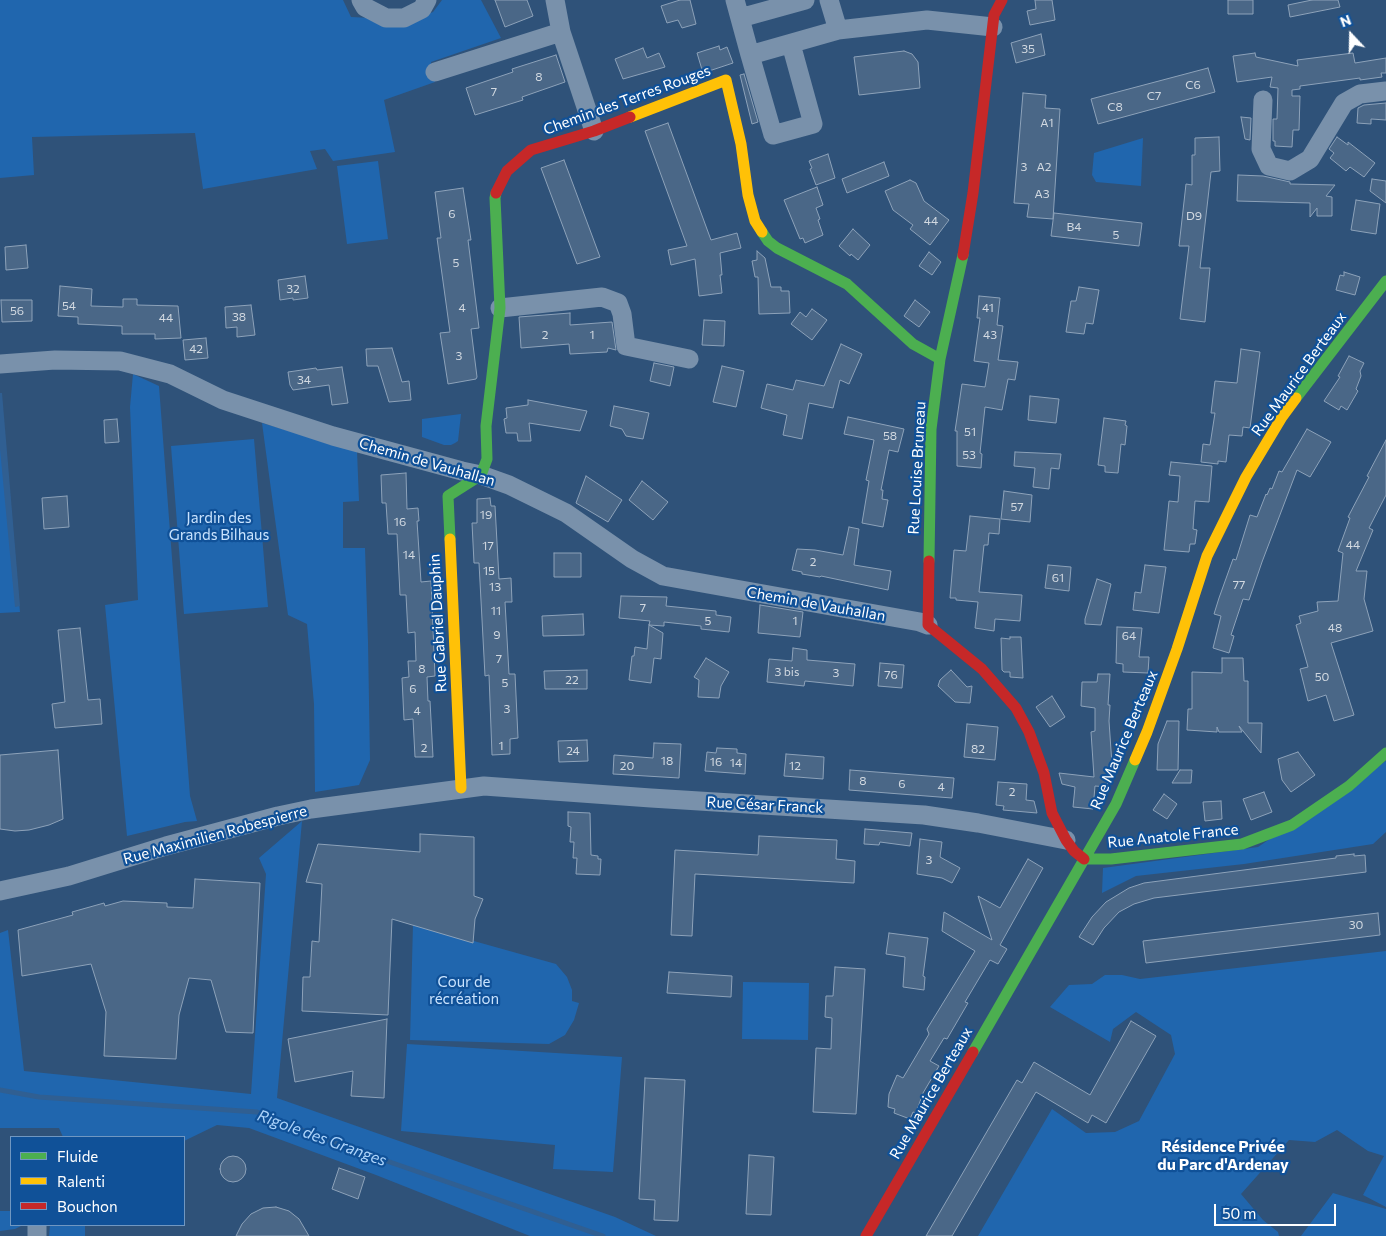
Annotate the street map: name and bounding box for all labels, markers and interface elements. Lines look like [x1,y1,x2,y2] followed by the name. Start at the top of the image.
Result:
[1326,10,1376,60] north arrow
[1337,11,1353,30] text: N
[1021,42,1035,56] house number: 35
[541,61,713,139] street label: Chemin des Terres Rouges
[535,70,543,84] house number: 8
[1185,78,1201,92] house number: C6
[491,85,497,99] house number: 7
[1147,89,1161,103] house number: C7
[1107,100,1123,114] house number: C8
[1040,116,1054,130] house number: A1
[1021,160,1027,174] house number: 3
[1037,160,1051,174] house number: A2
[1034,187,1050,201] house number: A3
[448,207,456,221] house number: 6
[1186,209,1202,223] house number: D9
[924,214,938,228] house number: 44
[1067,220,1081,234] house number: B4
[1113,228,1119,242] house number: 5
[453,256,459,270] house number: 5
[286,282,300,296] house number: 32
[62,299,76,313] house number: 54
[458,301,466,315] house number: 4
[982,301,994,315] house number: 41
[10,304,24,318] house number: 56
[1248,308,1350,440] street label: Rue Maurice Berteaux
[232,310,246,324] house number: 38
[159,311,173,325] house number: 44
[542,328,548,342] house number: 2
[589,328,595,342] house number: 1
[983,328,997,342] house number: 43
[189,342,203,356] house number: 42
[456,349,462,363] house number: 3
[297,373,311,387] house number: 34
[905,401,929,535] street label: Rue Louise Bruneau
[964,425,976,439] house number: 51
[883,429,897,443] house number: 58
[357,434,497,490] street label: Chemin de Vauhallan
[962,448,976,462] house number: 53
[1010,500,1024,514] house number: 57
[480,508,492,522] house number: 19
[169,509,269,544] park label: Jardin des Grands Bilhaus
[394,515,406,529] house number: 16
[1346,538,1360,552] house number: 44
[482,539,494,553] house number: 17
[403,548,415,562] house number: 14
[425,553,451,693] street label: Rue Gabriel Dauphin
[810,555,816,569] house number: 2
[483,564,495,578] house number: 15
[1052,571,1064,585] house number: 61
[1233,578,1245,592] house number: 77
[489,580,501,594] house number: 13
[745,583,887,625] street label: Chemin de Vauhallan
[640,601,646,615] house number: 7
[491,604,501,618] house number: 11
[705,614,711,628] house number: 5
[792,614,798,628] house number: 1
[1328,621,1342,635] house number: 48
[493,628,501,642] house number: 9
[1122,629,1136,643] house number: 64
[496,652,502,666] house number: 7
[418,662,426,676] house number: 8
[775,665,799,679] house number: 3 bis
[833,666,839,680] house number: 3
[884,668,898,682] house number: 76
[1087,668,1161,812] street label: Rue Maurice Berteaux
[1315,670,1329,684] house number: 50
[565,673,579,687] house number: 22
[502,676,508,690] house number: 5
[409,682,417,696] house number: 6
[504,702,510,716] house number: 3
[413,704,421,718] house number: 4
[498,739,504,753] house number: 1
[421,741,427,755] house number: 2
[971,742,985,756] house number: 82
[566,744,580,758] house number: 24
[661,754,673,768] house number: 18
[710,755,722,769] house number: 16
[730,756,742,770] house number: 14
[620,759,634,773] house number: 20
[789,759,801,773] house number: 12
[859,774,867,788] house number: 8
[898,777,906,791] house number: 6
[937,780,945,794] house number: 4
[1009,785,1015,799] house number: 2
[706,793,824,817] street label: Rue César Franck
[121,802,309,868] street label: Rue Maximilien Robespierre
[1107,820,1239,852] street label: Rue Anatole France
[926,853,932,867] house number: 3
[1349,918,1363,932] house number: 30
[429,973,499,1008] park label: Cour de récréation
[886,1024,976,1162] street label: Rue Maurice Berteaux
[255,1106,389,1170] water label: Rigole des Granges
[10,1136,185,1226] legend
[1157,1137,1289,1175] district label: Résidence Privée du Parc d'Ardenay
[57,1147,98,1165] text: Fluide
[57,1172,105,1190] text: Ralenti
[1216,1194,1338,1226] scale bar
[57,1197,118,1215] text: Bouchon
[1222,1204,1256,1222] text: 50 m

